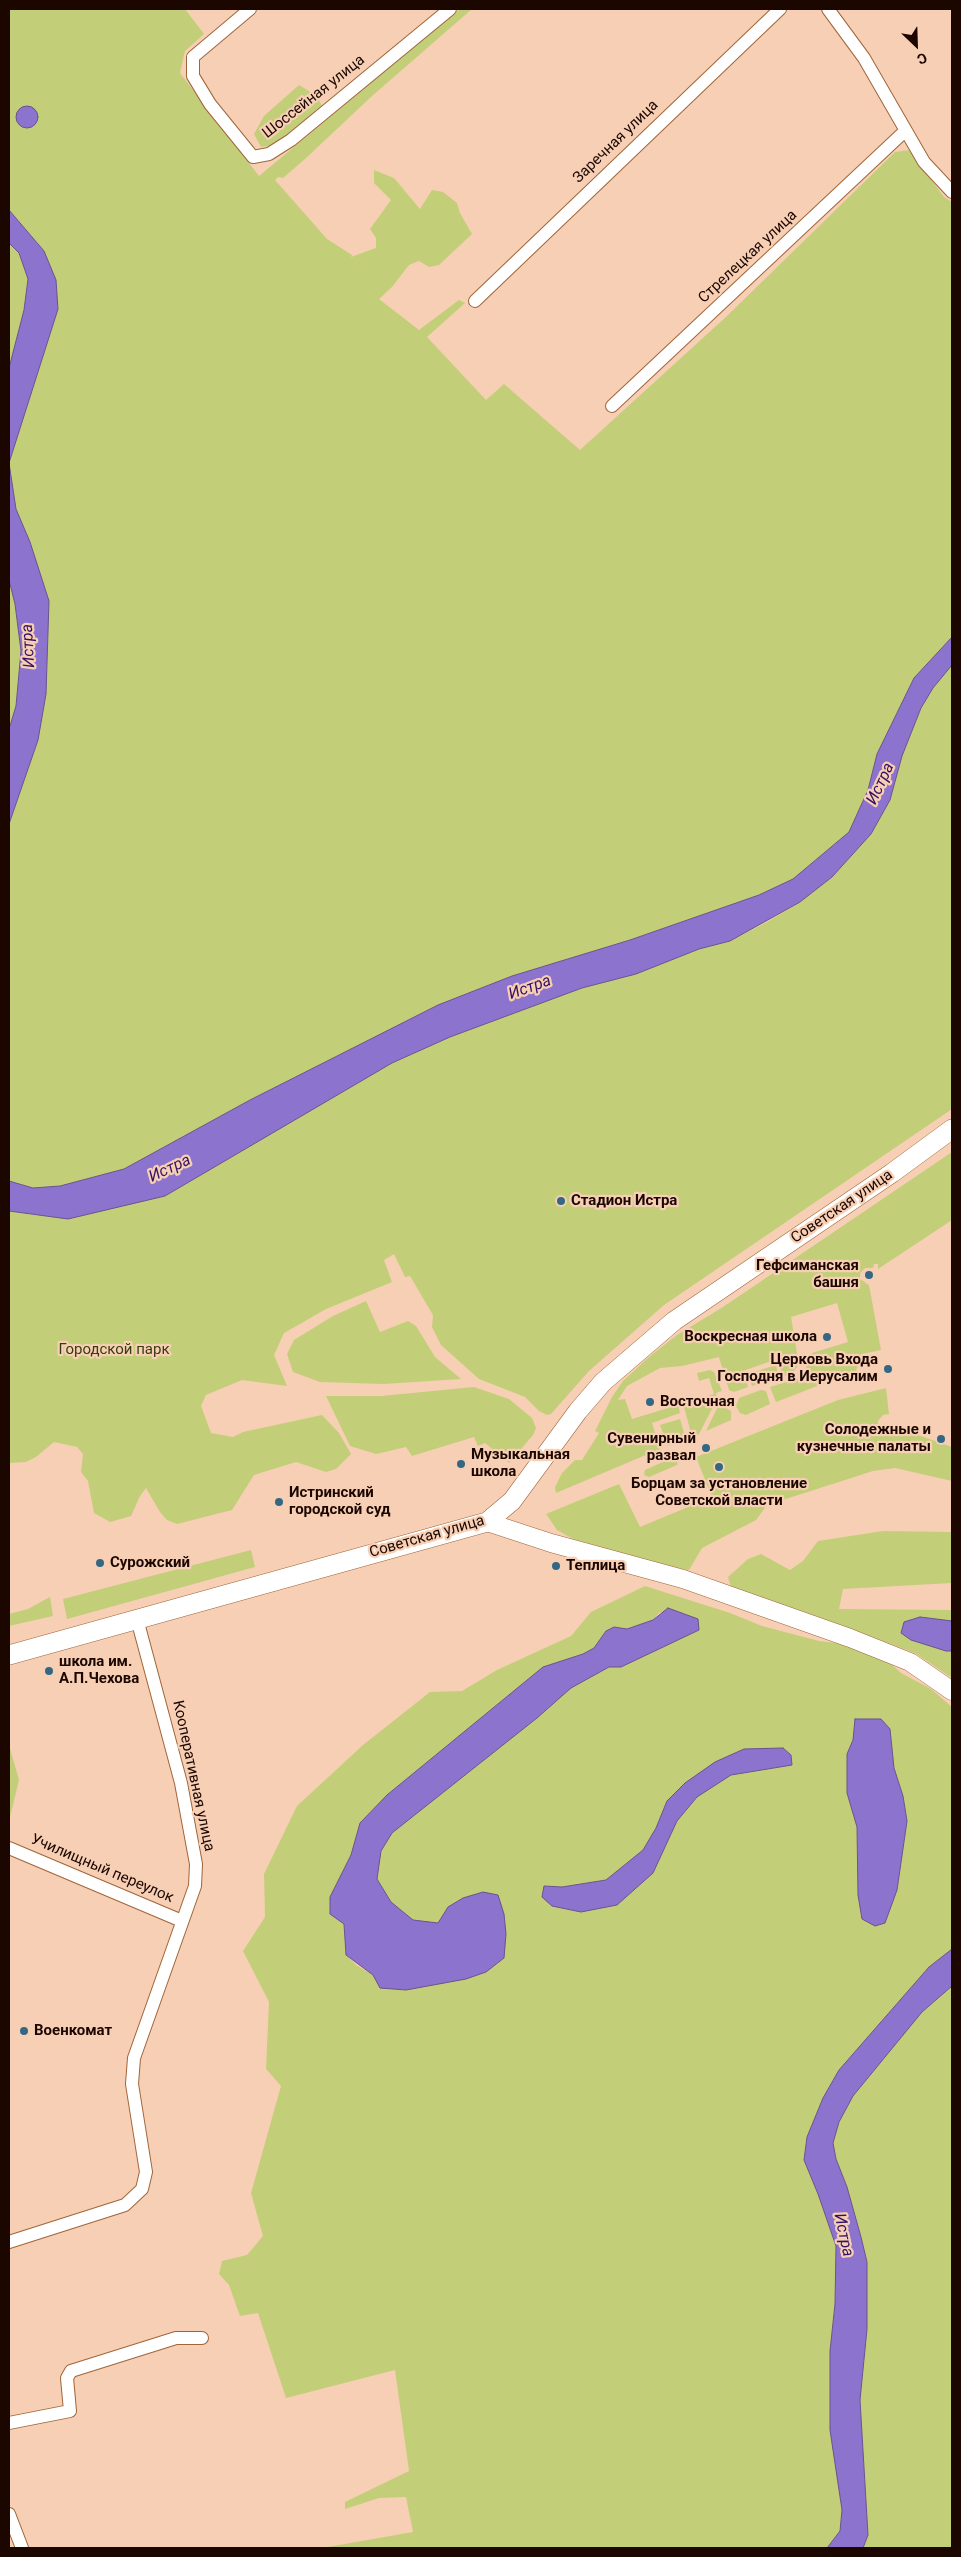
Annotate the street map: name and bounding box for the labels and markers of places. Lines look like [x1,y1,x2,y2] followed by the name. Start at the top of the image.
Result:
[571,1192,677,1210] place label: Стадион Истра
[555,1195,567,1207] marker: Стадион Истра
[756,1257,859,1292] place label: Гефсиманская башня
[863,1269,875,1281] marker: Гефсиманская башня
[684,1328,817,1346] place label: Воскресная школа
[821,1331,833,1343] marker: Воскресная школа
[717,1351,878,1386] place label: Церковь Входа Господня в Иерусалим
[882,1363,894,1375] marker: Церковь Входа Господня в Иерусалим
[660,1393,735,1411] place label: Восточная
[644,1396,656,1408] marker: Восточная
[797,1421,931,1456] place label: Солодежные и кузнечные палаты
[607,1430,696,1465] place label: Сувенирный развал
[935,1433,947,1445] marker: Солодежные и кузнечные палаты
[700,1442,712,1454] marker: Сувенирный развал
[471,1446,570,1481] place label: Музыкальная школа
[455,1458,467,1470] marker: Музыкальная школа
[713,1461,725,1473] marker: Борцам за установление Советской власти
[631,1475,807,1510] place label: Борцам за установление Советской власти
[289,1484,390,1519] place label: Истринский городской суд
[273,1496,285,1508] marker: Истринский городской суд
[110,1554,190,1572] place label: Сурожский
[94,1557,106,1569] marker: Сурожский
[566,1557,625,1575] place label: Теплица
[550,1560,562,1572] marker: Теплица
[59,1653,139,1688] place label: школа им. А.П.Чехова
[43,1665,55,1677] marker: школа им. А.П.Чехова
[34,2022,112,2040] place label: Военкомат
[18,2025,30,2037] marker: Военкомат

